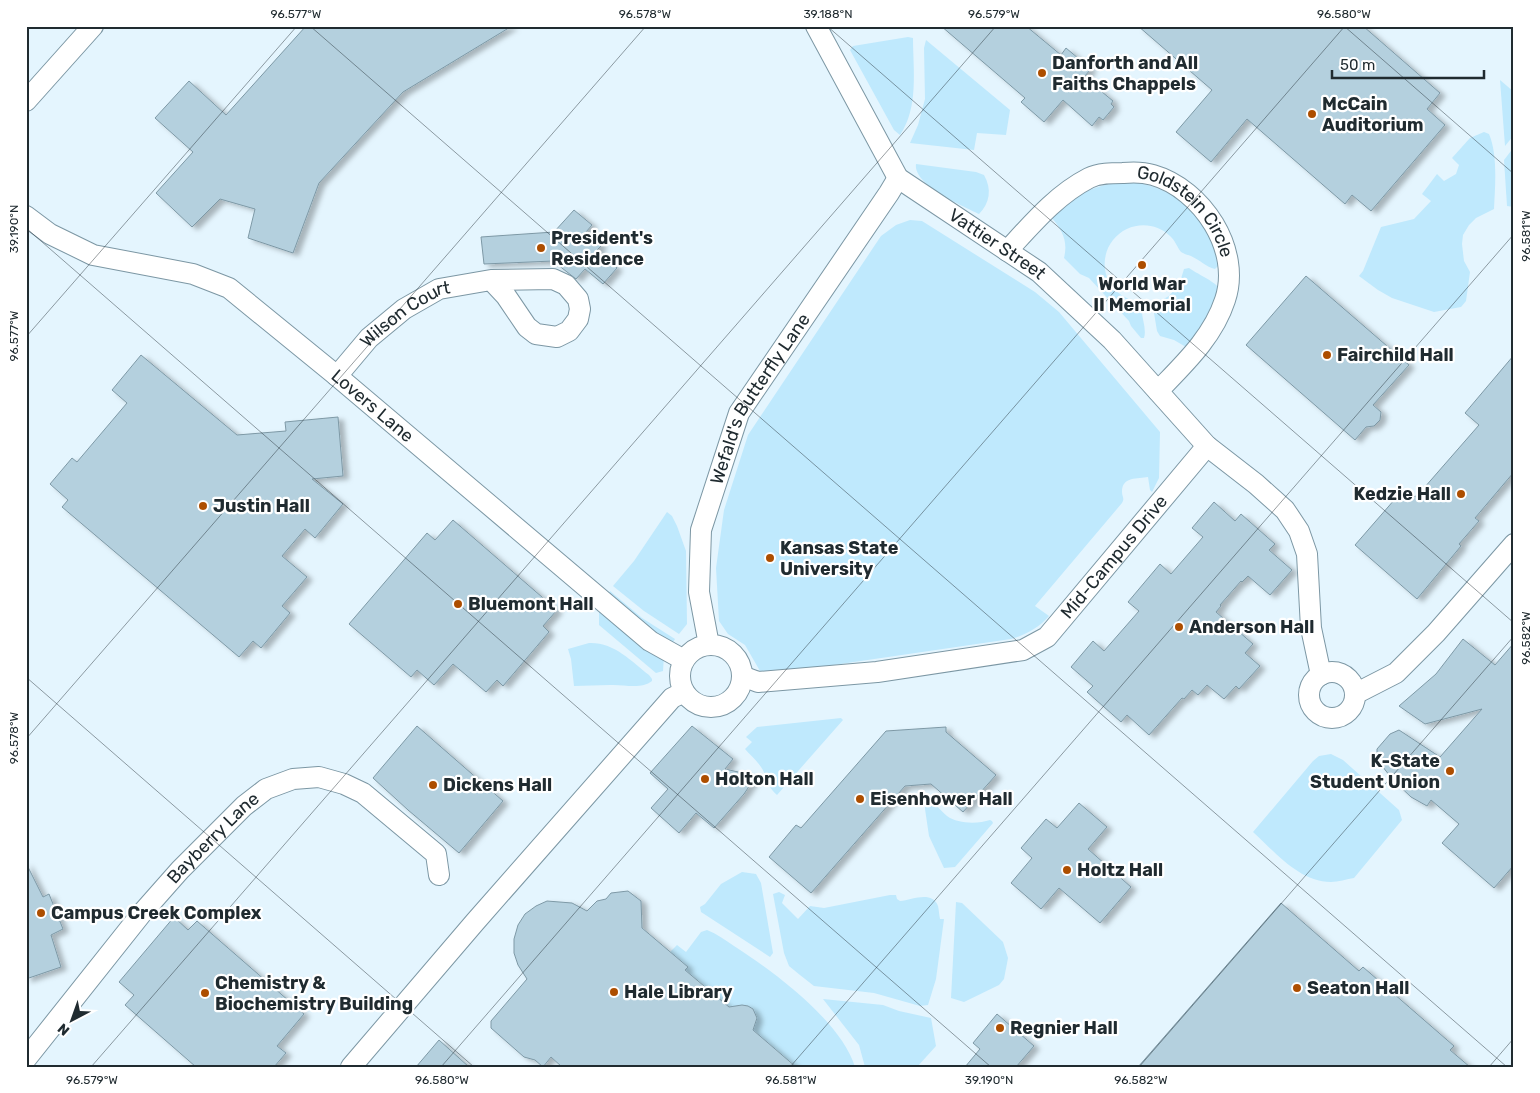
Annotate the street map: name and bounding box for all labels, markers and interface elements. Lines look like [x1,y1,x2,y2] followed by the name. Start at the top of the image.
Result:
[271,7,322,21] text: 96.577°W
[619,7,672,21] text: 96.578°W
[803,7,853,21] text: 39.188°N
[968,7,1020,21] text: 96.579°W
[1317,7,1371,21] text: 96.580°W
[1332,48,1485,80] scale bar
[1052,52,1198,95] place label: Danforth and All Faiths Chappels
[1340,56,1375,74] text: 50 m
[1036,67,1048,79] marker: Danforth and All Faiths Chappels
[1322,93,1424,136] place label: McCain Auditorium
[1306,108,1318,120] marker: McCain Auditorium
[1136,161,1238,260] street label: Goldstein Circle
[945,204,1051,284] street label: Vattier Street
[7,205,21,253] text: 39.190°N
[1519,210,1533,262] text: 96.581°W
[551,227,653,270] place label: President's Residence
[535,242,547,254] marker: President's Residence
[1136,259,1148,271] marker: World War II Memorial
[1093,273,1191,316] place label: World War II Memorial
[355,276,452,351] street label: Wilson Court
[706,309,815,487] street label: Wefald's Butterfly Lane
[7,310,21,361] text: 96.577°W
[1337,344,1454,366] place label: Fairchild Hall
[1321,349,1333,361] marker: Fairchild Hall
[327,365,418,447] street label: Lovers Lane
[1354,483,1451,505] place label: Kedzie Hall
[1455,488,1467,500] marker: Kedzie Hall
[1056,491,1172,623] street label: Mid-Campus Drive
[213,495,310,517] place label: Justin Hall
[197,500,209,512] marker: Justin Hall
[780,537,899,580] place label: Kansas State University
[764,552,776,564] marker: Kansas State University
[468,593,594,615] place label: Bluemont Hall
[452,598,464,610] marker: Bluemont Hall
[1519,611,1533,665] text: 96.582°W
[1189,616,1314,638] place label: Anderson Hall
[1173,621,1185,633] marker: Anderson Hall
[7,711,21,764] text: 96.578°W
[1310,750,1440,793] place label: K-State Student Union
[1444,765,1456,777] marker: K-State Student Union
[715,768,814,790] place label: Holton Hall
[699,773,711,785] marker: Holton Hall
[443,774,552,796] place label: Dickens Hall
[427,779,439,791] marker: Dickens Hall
[162,787,264,888] street label: Bayberry Lane
[870,788,1013,810] place label: Eisenhower Hall
[854,793,866,805] marker: Eisenhower Hall
[1077,859,1163,881] place label: Holtz Hall
[1061,864,1073,876] marker: Holtz Hall
[51,902,262,924] place label: Campus Creek Complex
[35,907,47,919] marker: Campus Creek Complex
[215,972,413,1015] place label: Chemistry & Biochemistry Building
[1307,977,1409,999] place label: Seaton Hall
[624,981,733,1003] place label: Hale Library
[1291,982,1303,994] marker: Seaton Hall
[608,986,620,998] marker: Hale Library
[199,987,211,999] marker: Chemistry & Biochemistry Building
[48,996,98,1046] north arrow
[1010,1017,1118,1039] place label: Regnier Hall
[54,1020,73,1039] text: N
[994,1022,1006,1034] marker: Regnier Hall
[66,1073,118,1087] text: 96.579°W
[415,1073,469,1087] text: 96.580°W
[765,1073,817,1087] text: 96.581°W
[965,1073,1013,1087] text: 39.190°N
[1114,1073,1168,1087] text: 96.582°W

